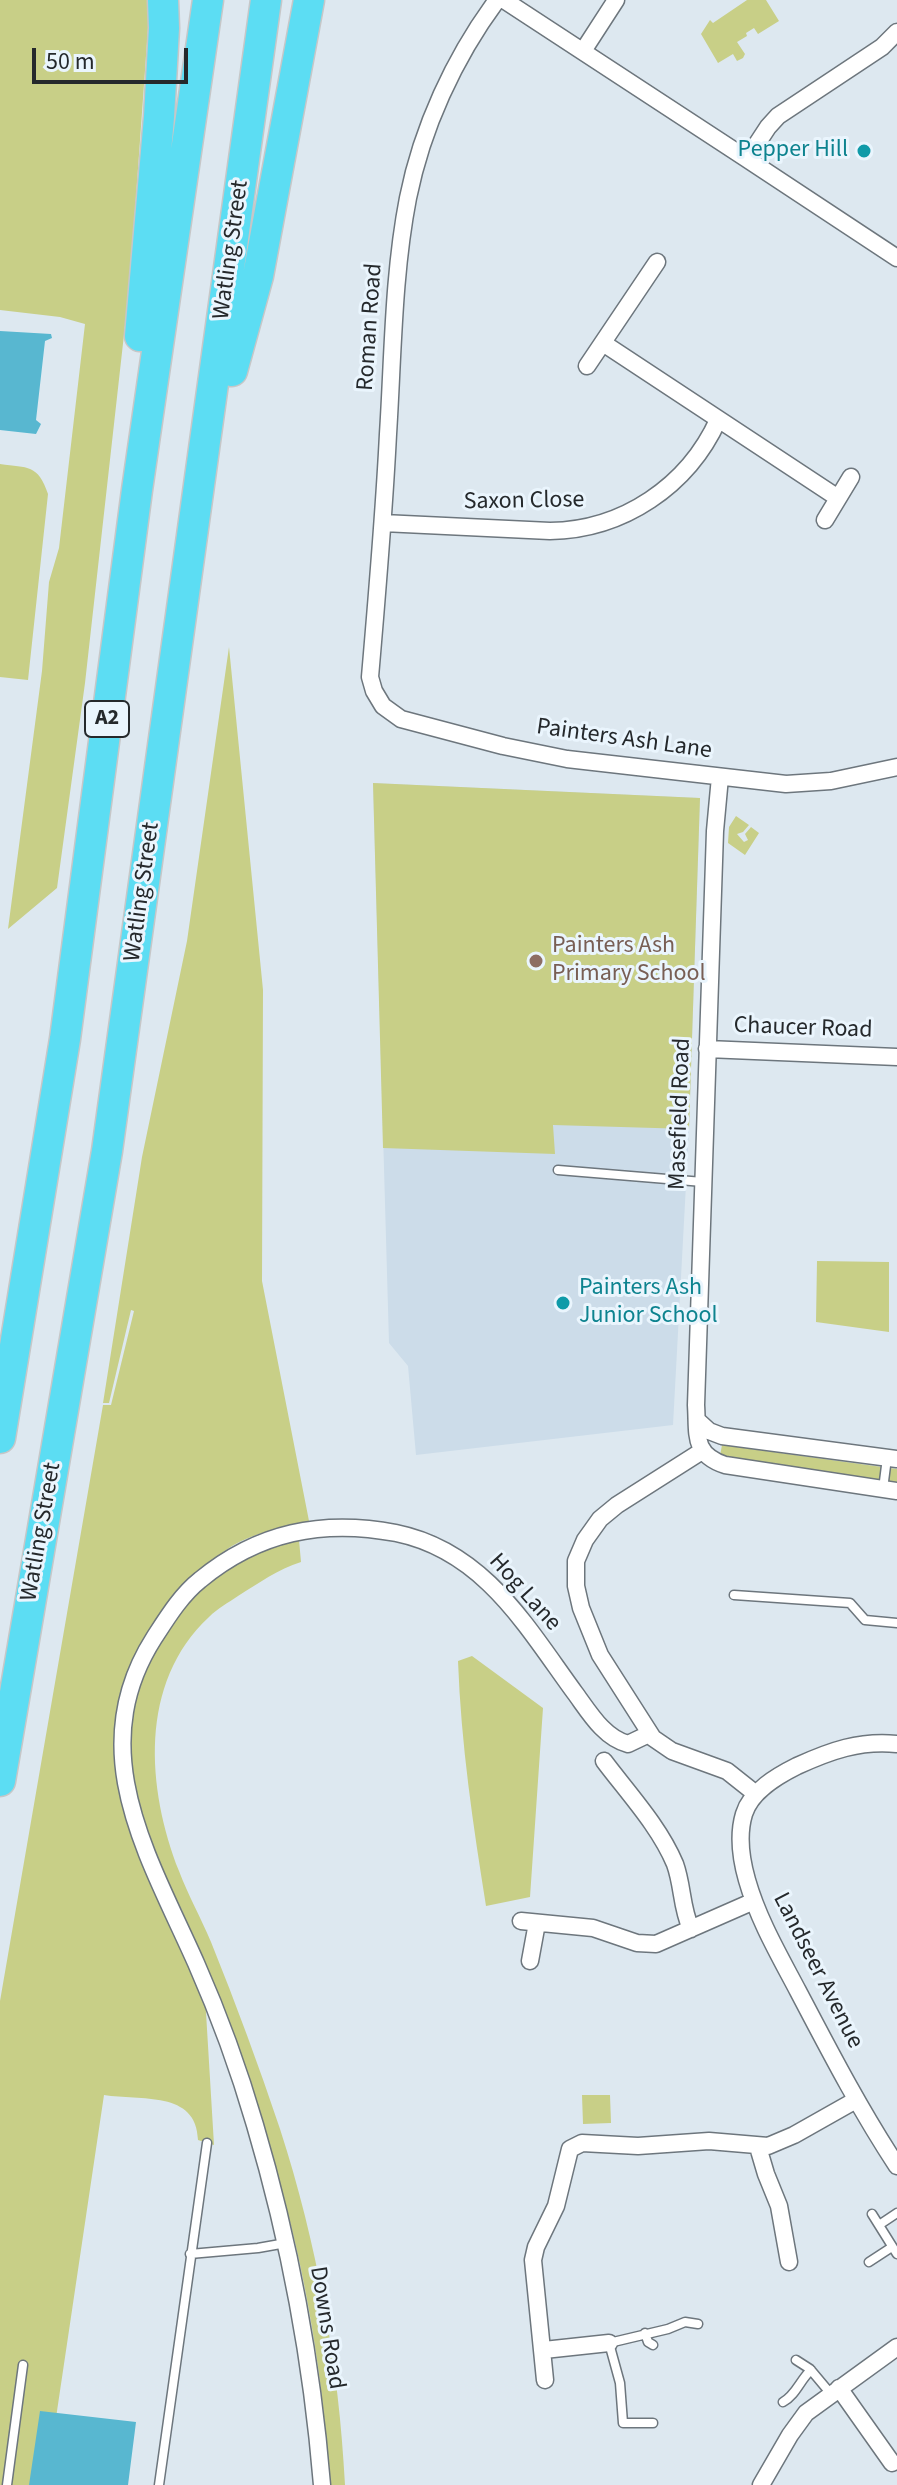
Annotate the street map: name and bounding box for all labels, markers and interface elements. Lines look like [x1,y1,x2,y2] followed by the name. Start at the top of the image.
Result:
[36,32,192,82] scale bar
[46,44,95,79] text: 50 m
[738,137,848,165] place label: Pepper Hill
[855,142,873,160] marker: Pepper Hill
[208,178,256,322] street label: Watling Street
[352,262,390,392] street label: Roman Road
[463,487,585,517] street label: Saxon Close
[85,701,129,737] road number: A2
[534,713,714,767] street label: Painters Ash Lane
[119,820,167,964] street label: Watling Street
[552,933,706,989] place label: Painters Ash Primary School
[527,952,545,970] marker: Painters Ash Primary School
[733,1012,873,1046] street label: Chaucer Road
[664,1038,698,1190] street label: Masefield Road
[579,1275,718,1331] place label: Painters Ash Junior School
[554,1294,572,1312] marker: Painters Ash Junior School
[16,1460,68,1604] street label: Watling Street
[482,1548,566,1638] street label: Hog Lane
[765,1888,869,2054] street label: Landseer Avenue
[302,2264,350,2392] street label: Downs Road

